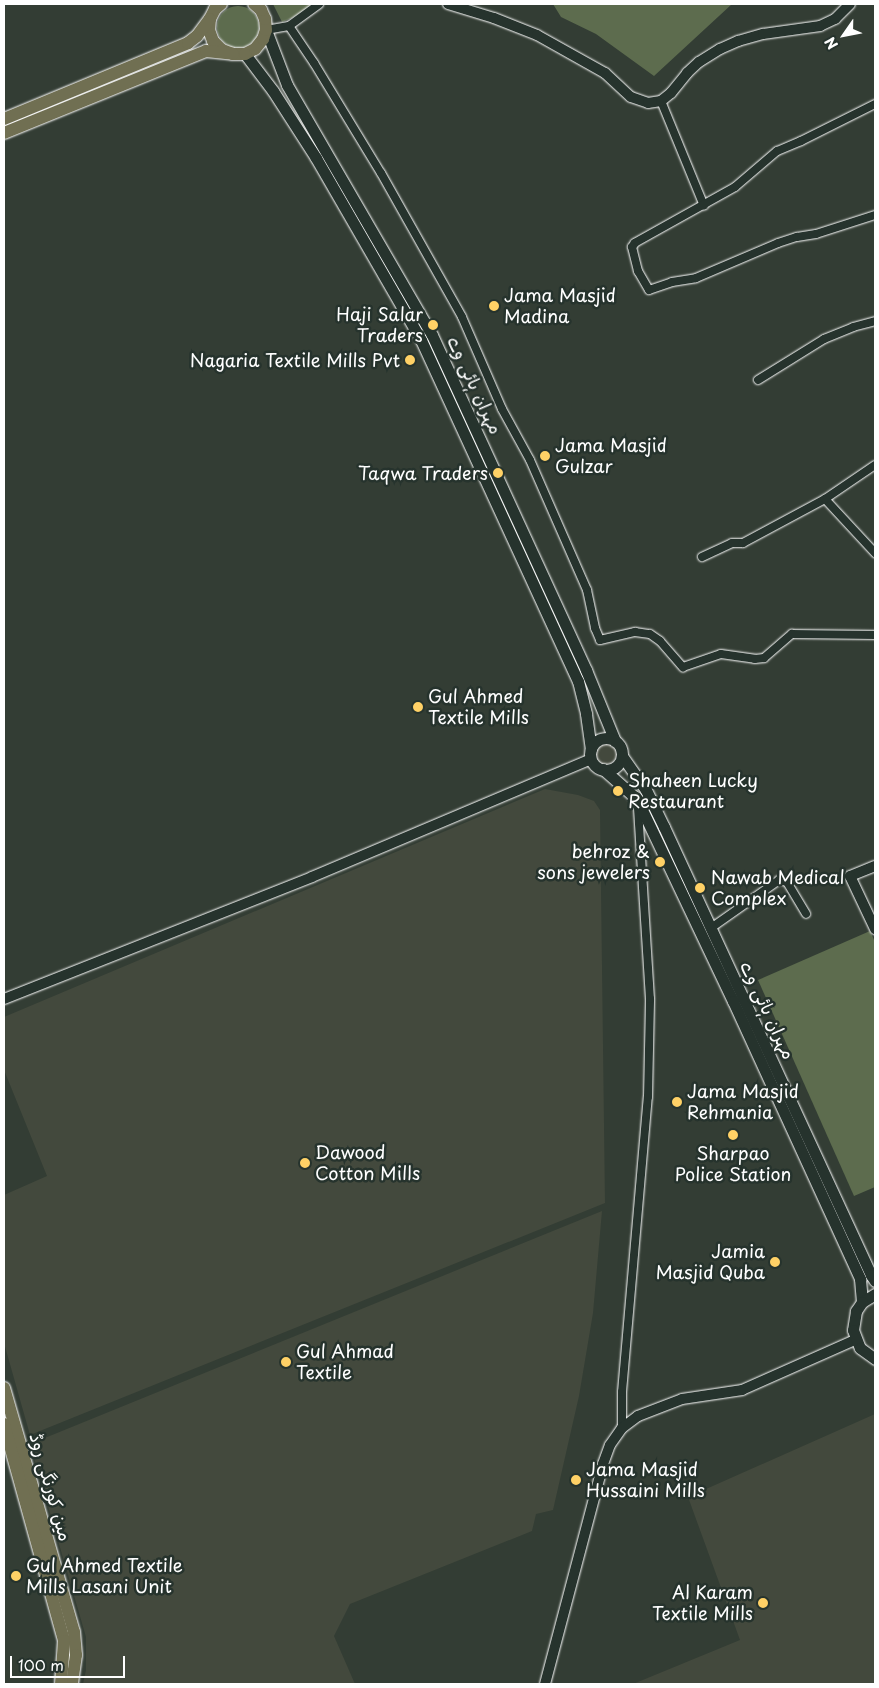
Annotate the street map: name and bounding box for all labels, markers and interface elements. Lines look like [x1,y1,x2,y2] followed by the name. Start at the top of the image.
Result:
[819,10,869,60] north arrow
[819,33,843,54] text: N
[504,285,616,328] place label: Jama Masjid Madina
[488,300,500,312] marker: Jama Masjid Madina
[335,304,423,346] place label: Haji Salar Traders
[427,319,439,331] marker: Haji Salar Traders
[443,332,507,438] street label: مہران ہائی وے
[188,349,400,371] place label: Nagaria Textile Mills Pvt
[404,354,416,366] marker: Nagaria Textile Mills Pvt
[555,435,667,478] place label: Jama Masjid Gulzar
[539,450,551,462] marker: Jama Masjid Gulzar
[359,462,488,484] place label: Taqwa Traders
[492,467,504,479] marker: Taqwa Traders
[428,686,530,729] place label: Gul Ahmed Textile Mills
[412,701,424,713] marker: Gul Ahmed Textile Mills
[628,770,760,812] place label: Shaheen Lucky Restaurant
[612,785,624,797] marker: Shaheen Lucky Restaurant
[538,841,650,884] place label: behroz & sons jewelers
[654,856,666,868] marker: behroz & sons jewelers
[711,867,846,910] place label: Nawab Medical Complex
[693,881,707,895] marker: Nawab Medical Complex
[736,957,800,1063] street label: مہران ہائی وے
[687,1081,799,1124] place label: Jama Masjid Rehmania
[671,1096,683,1108] marker: Jama Masjid Rehmania
[727,1129,739,1141] marker: Sharpao Police Station
[315,1142,420,1184] place label: Dawood Cotton Mills
[674,1143,792,1186] place label: Sharpao Police Station
[299,1157,311,1169] marker: Dawood Cotton Mills
[656,1241,765,1284] place label: Jamia Masjid Quba
[769,1256,781,1268] marker: Jamia Masjid Quba
[296,1341,394,1384] place label: Gul Ahmad Textile
[280,1356,292,1368] marker: Gul Ahmad Textile
[25,1431,77,1543] street label: مین کورنگی روڈ
[586,1459,705,1502] place label: Jama Masjid Hussaini Mills
[570,1474,582,1486] marker: Jama Masjid Hussaini Mills
[26,1555,184,1598] place label: Gul Ahmed Textile Mills Lasani Unit
[10,1570,22,1582] marker: Gul Ahmed Textile Mills Lasani Unit
[651,1582,753,1625] place label: Al Karam Textile Mills
[757,1597,769,1609] marker: Al Karam Textile Mills
[12,1646,128,1678] scale bar
[18,1653,64,1676] text: 100 m

